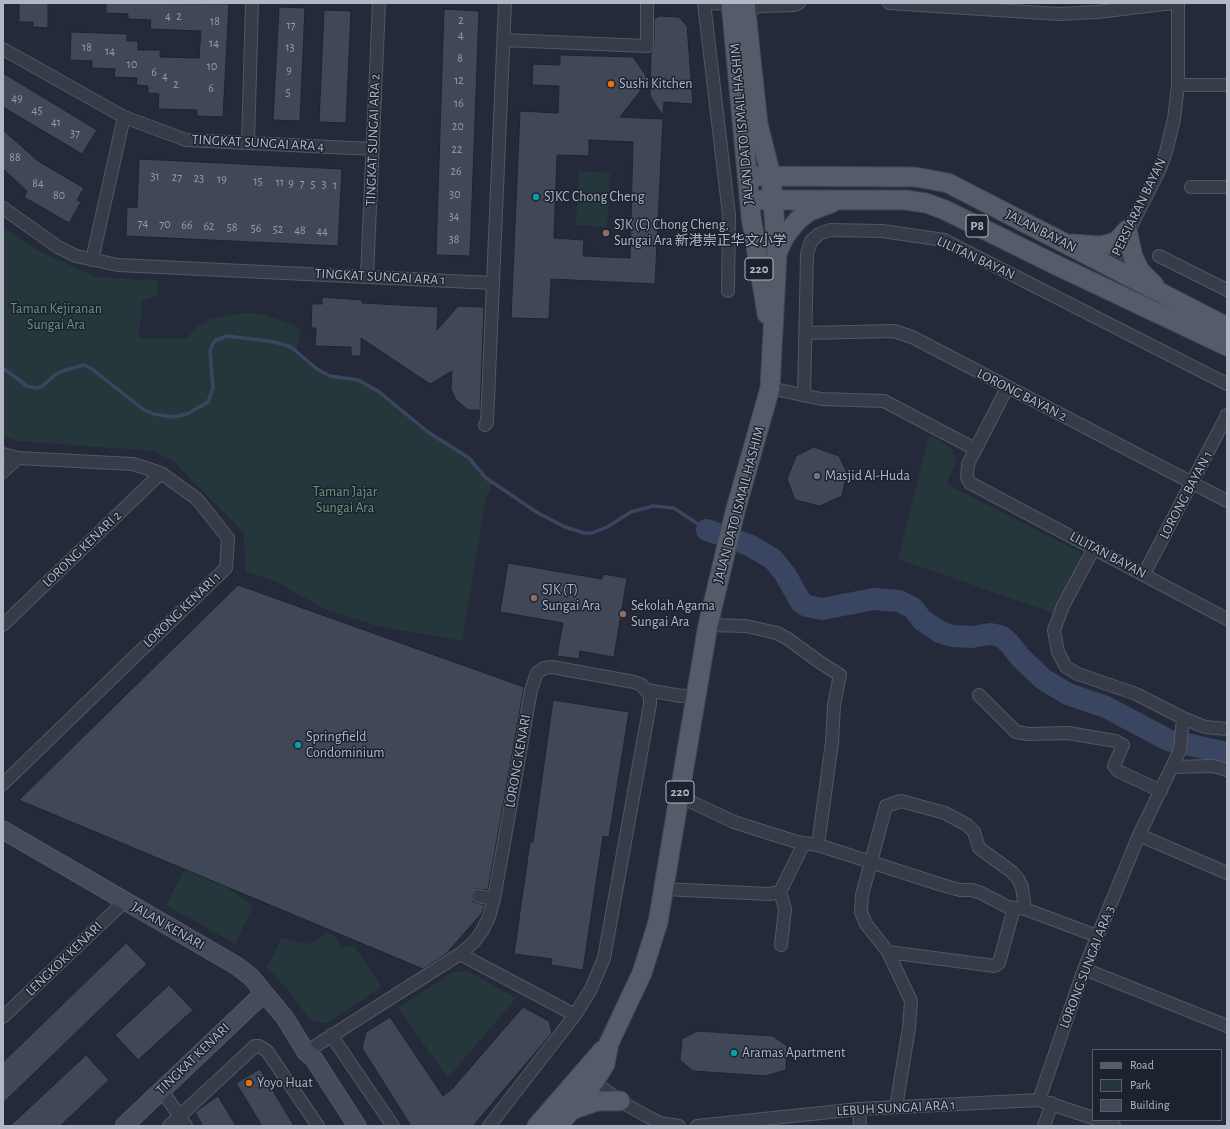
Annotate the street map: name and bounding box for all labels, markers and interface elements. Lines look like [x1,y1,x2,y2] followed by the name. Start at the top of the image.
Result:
[165,9,171,23] house number: 4
[176,9,182,23] house number: 2
[458,13,464,27] house number: 2
[210,14,220,28] house number: 18
[286,18,296,32] house number: 17
[458,28,464,42] house number: 4
[209,36,219,50] house number: 14
[82,40,92,54] house number: 18
[285,40,295,54] house number: 13
[727,43,757,205] street label: JALAN DATO ISMAIL HASHIM
[105,44,115,58] house number: 14
[457,51,463,65] house number: 8
[127,57,137,71] house number: 10
[207,59,217,73] house number: 10
[286,63,292,77] house number: 9
[151,65,157,79] house number: 6
[162,69,168,83] house number: 4
[454,73,464,87] house number: 12
[362,74,384,206] street label: TINGKAT SUNGAI ARA 2
[619,76,693,92] place label: Sushi Kitchen
[173,77,179,91] house number: 2
[606,79,616,89] marker: Sushi Kitchen
[208,81,214,95] house number: 6
[285,85,291,99] house number: 5
[11,91,23,105] house number: 49
[454,96,464,110] house number: 16
[32,103,42,117] house number: 45
[51,115,61,129] house number: 41
[452,119,464,133] house number: 20
[70,126,80,140] house number: 37
[191,131,325,155] street label: TINGKAT SUNGAI ARA 4
[452,142,462,156] house number: 22
[9,150,21,164] house number: 88
[1108,155,1170,259] street label: PERSIARAN BAYAN
[450,164,462,178] house number: 26
[150,169,160,183] house number: 31
[172,170,182,184] house number: 27
[194,171,204,185] house number: 23
[217,172,227,186] house number: 19
[253,174,263,188] house number: 15
[276,175,284,189] house number: 11
[32,176,44,190] house number: 84
[288,176,294,190] house number: 9
[299,176,305,190] house number: 7
[310,177,316,191] house number: 5
[322,177,326,191] house number: 3
[333,178,337,192] house number: 1
[449,187,461,201] house number: 30
[53,188,65,202] house number: 80
[544,189,645,205] place label: SJKC Chong Cheng
[531,192,541,202] marker: SJKC Chong Cheng
[1003,206,1079,256] street label: JALAN BAYAN
[449,209,459,223] house number: 34
[966,215,988,237] road number: P8
[138,216,148,230] house number: 74
[159,217,171,231] house number: 70
[614,217,787,250] place label: SJK (C) Chong Cheng, Sungai Ara 新港崇正华文小学
[181,218,193,232] house number: 66
[203,219,215,233] house number: 62
[227,220,237,234] house number: 58
[251,221,261,235] house number: 56
[273,222,283,236] house number: 52
[294,223,306,237] house number: 48
[316,224,328,238] house number: 44
[601,228,611,238] marker: SJK (C) Chong Cheng, Sungai Ara 新港崇正华文小学
[449,232,459,246] house number: 38
[934,233,1018,283] street label: LILITAN BAYAN
[745,258,773,280] road number: 220
[314,265,446,289] street label: TINGKAT SUNGAI ARA 1
[10,301,102,334] park label: Taman Kejiranan Sungai Ara
[974,365,1070,425] street label: LORONG BAYAN 2
[710,425,768,585] street label: JALAN DATO ISMAIL HASHIM
[1156,448,1216,542] street label: LORONG BAYAN 1
[825,468,910,484] place label: Masjid Al-Huda
[812,471,822,481] marker: Masjid Al-Huda
[313,484,377,516] park label: Taman Jajar Sungai Ara
[39,507,125,591] street label: LORONG KENARI 2
[1067,528,1149,582] street label: LILITAN BAYAN
[140,569,224,651] street label: LORONG KENARI 1
[542,582,600,614] place label: SJK (T) Sungai Ara
[529,593,539,603] marker: SJK (T) Sungai Ara
[631,598,715,630] place label: Sekolah Agama Sungai Ara
[618,609,628,619] marker: Sekolah Agama Sungai Ara
[502,713,534,809] street label: LORONG KENARI
[306,729,384,762] place label: Springfield Condominium
[293,740,303,750] marker: Springfield Condominium
[666,781,694,803] road number: 220
[128,898,208,954] street label: JALAN KENARI
[1056,903,1118,1031] street label: LORONG SUNGAI ARA 3
[22,918,106,1000] street label: LENGKOK KENARI
[153,1020,233,1098] street label: TINGKAT KENARI
[742,1045,845,1061] place label: Aramas Apartment
[729,1048,739,1058] marker: Aramas Apartment
[1092,1049,1222,1121] legend
[1130,1059,1154,1071] text: Road
[257,1075,313,1091] place label: Yoyo Huat
[244,1078,254,1088] marker: Yoyo Huat
[1130,1079,1151,1091] text: Park
[836,1096,956,1120] street label: LEBUH SUNGAI ARA 1
[1130,1099,1170,1111] text: Building

